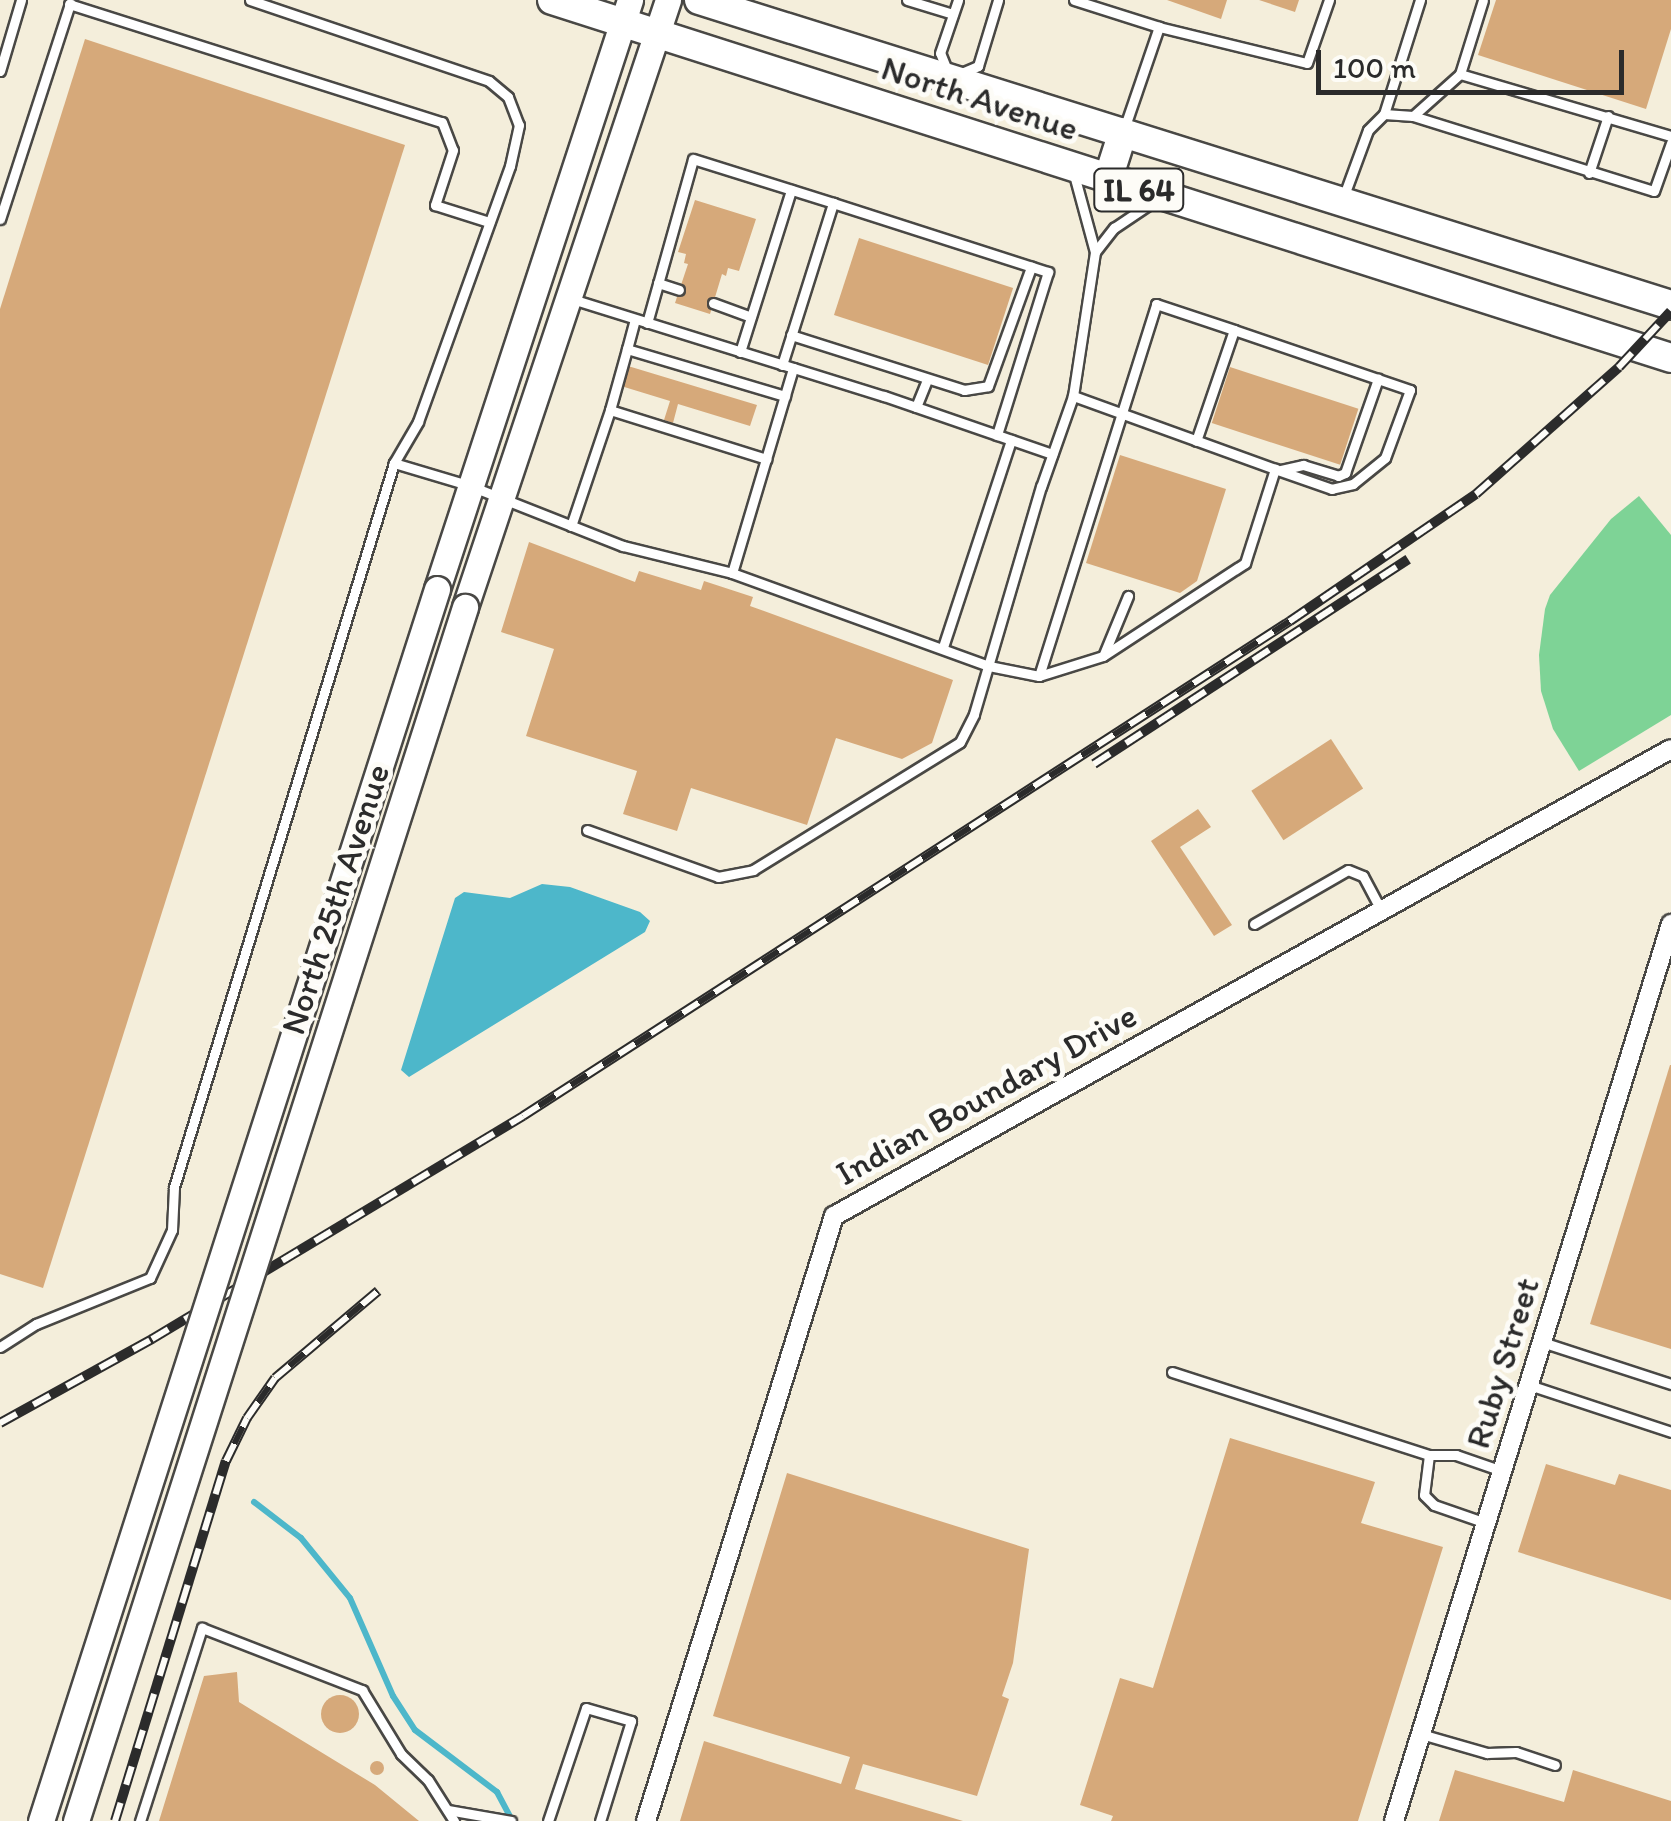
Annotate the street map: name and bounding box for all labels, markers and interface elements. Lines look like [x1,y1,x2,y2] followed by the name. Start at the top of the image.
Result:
[1321,30,1628,92] scale bar
[876,46,1084,150] street label: North Avenue
[1333,49,1416,86] text: 100 m
[1092,163,1186,217] road number: IL 64
[272,759,398,1039] street label: North 25th Avenue
[828,994,1144,1194] street label: Indian Boundary Drive
[1456,1273,1548,1453] street label: Ruby Street

